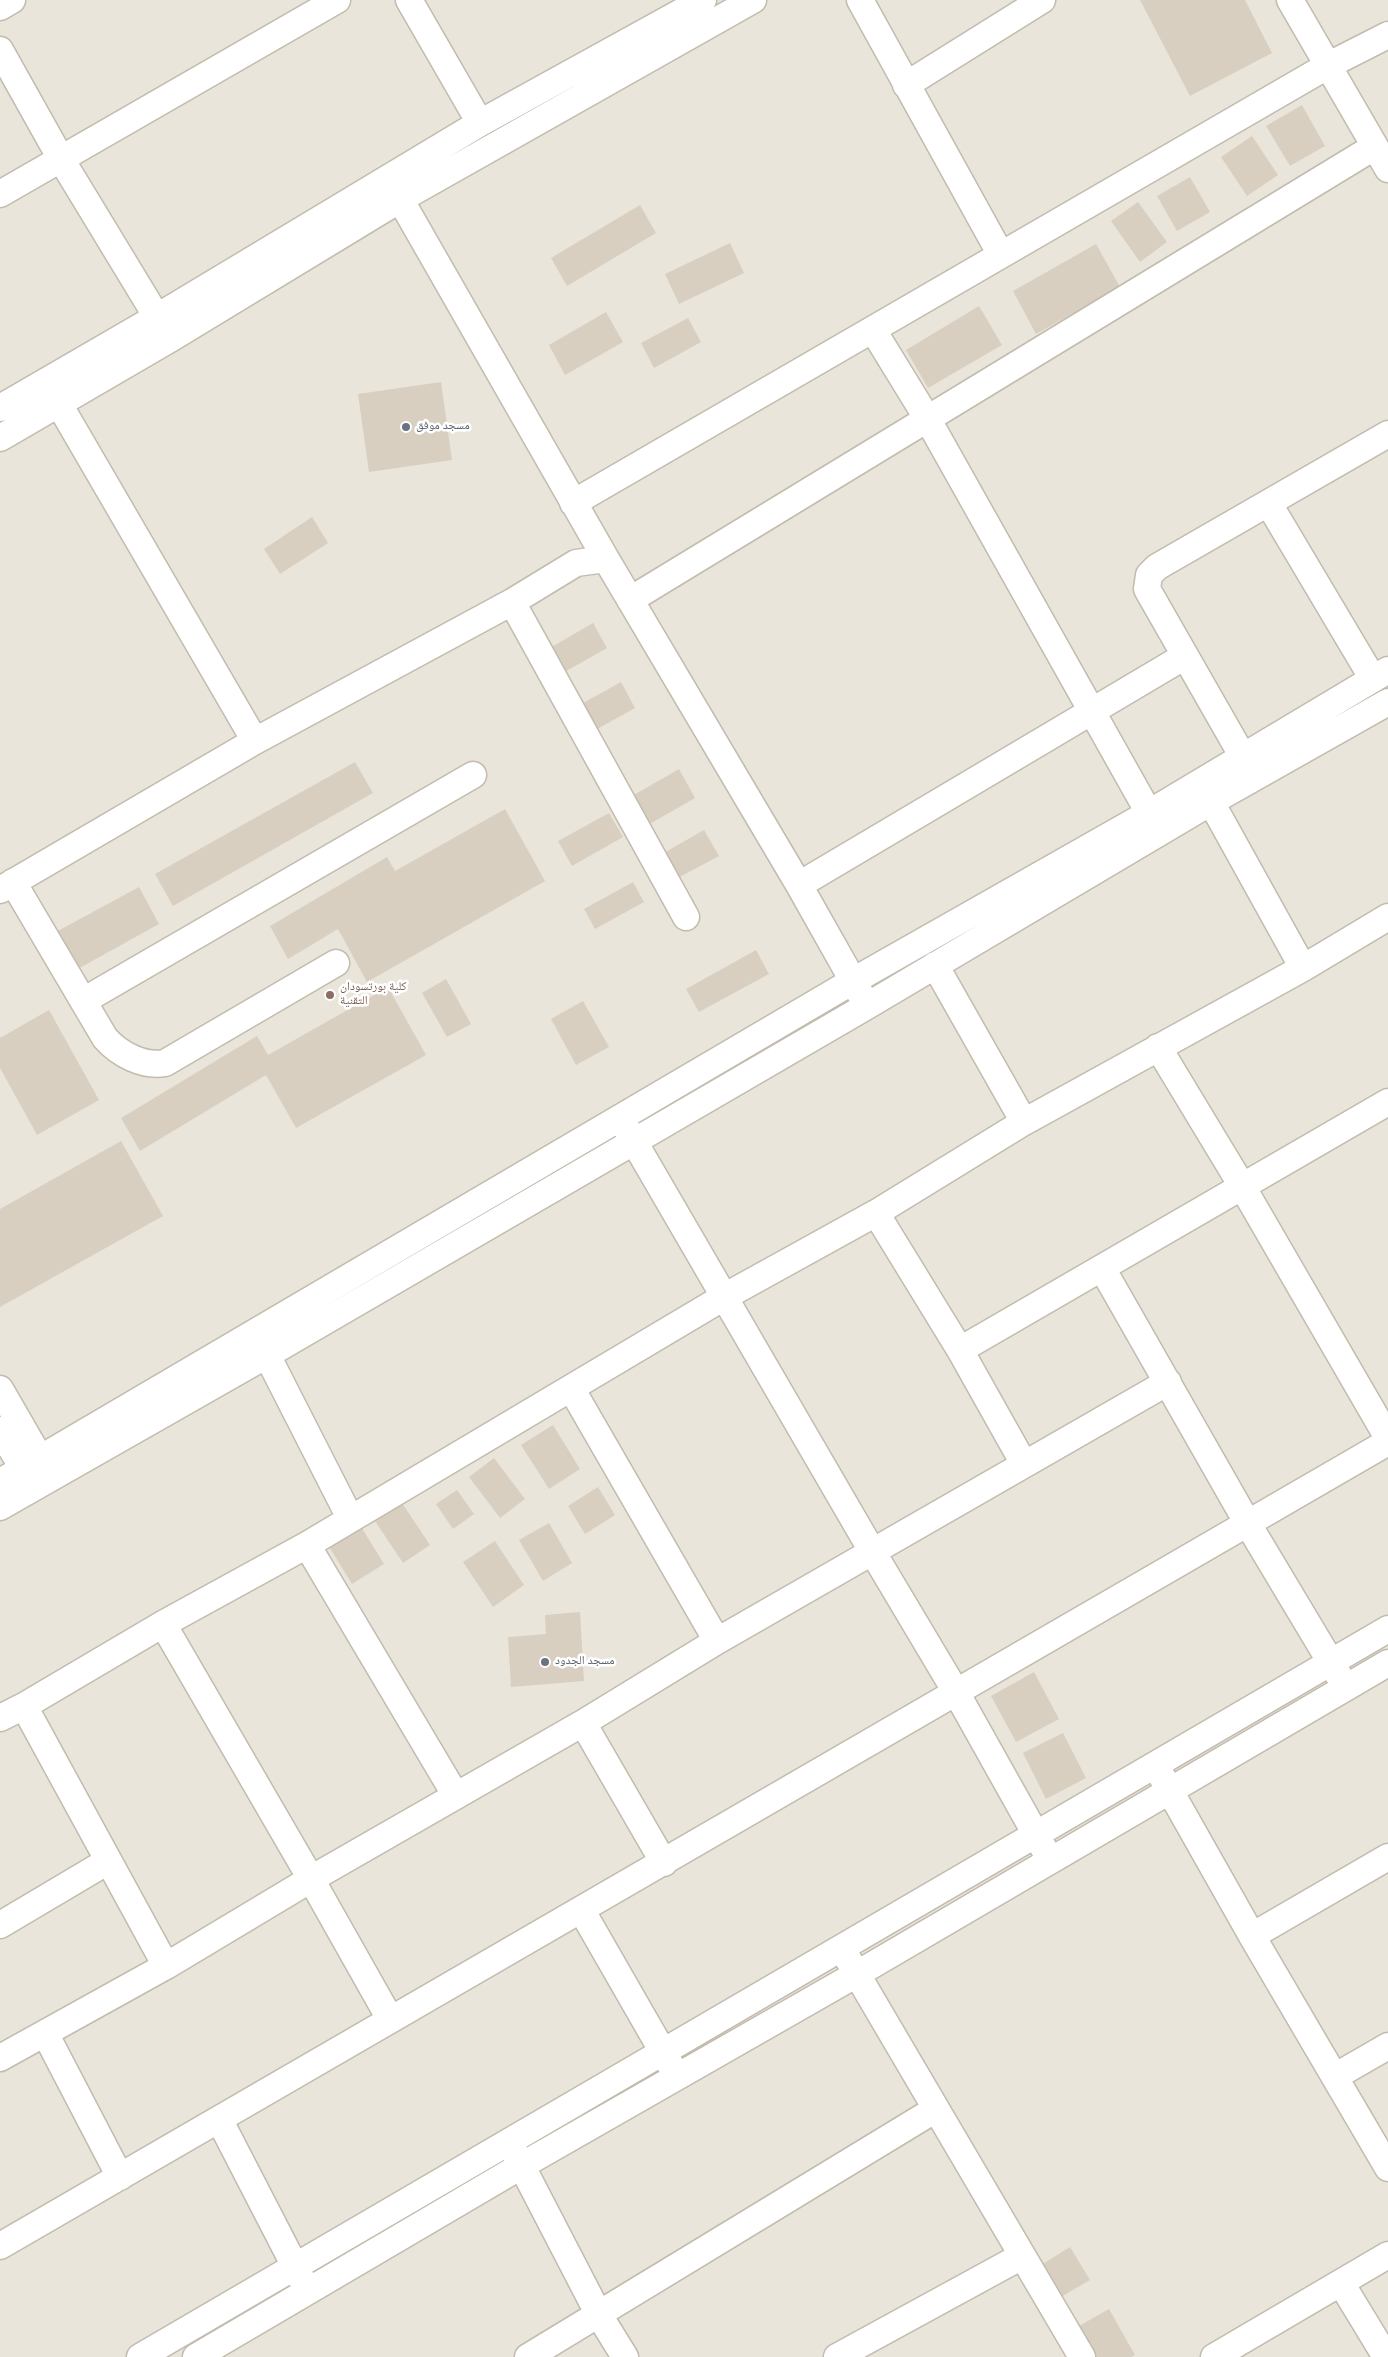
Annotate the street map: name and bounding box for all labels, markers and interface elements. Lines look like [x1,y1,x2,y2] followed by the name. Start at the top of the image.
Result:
[416,420,470,434] place label: مسجد موفق
[400,421,412,433] marker: مسجد موفق
[340,981,407,1009] place label: كلية بورتسودان التقنية
[324,989,336,1001] marker: كلية بورتسودان التقنية
[555,1655,615,1669] place label: مسجد الجدود
[539,1656,551,1668] marker: مسجد الجدود

